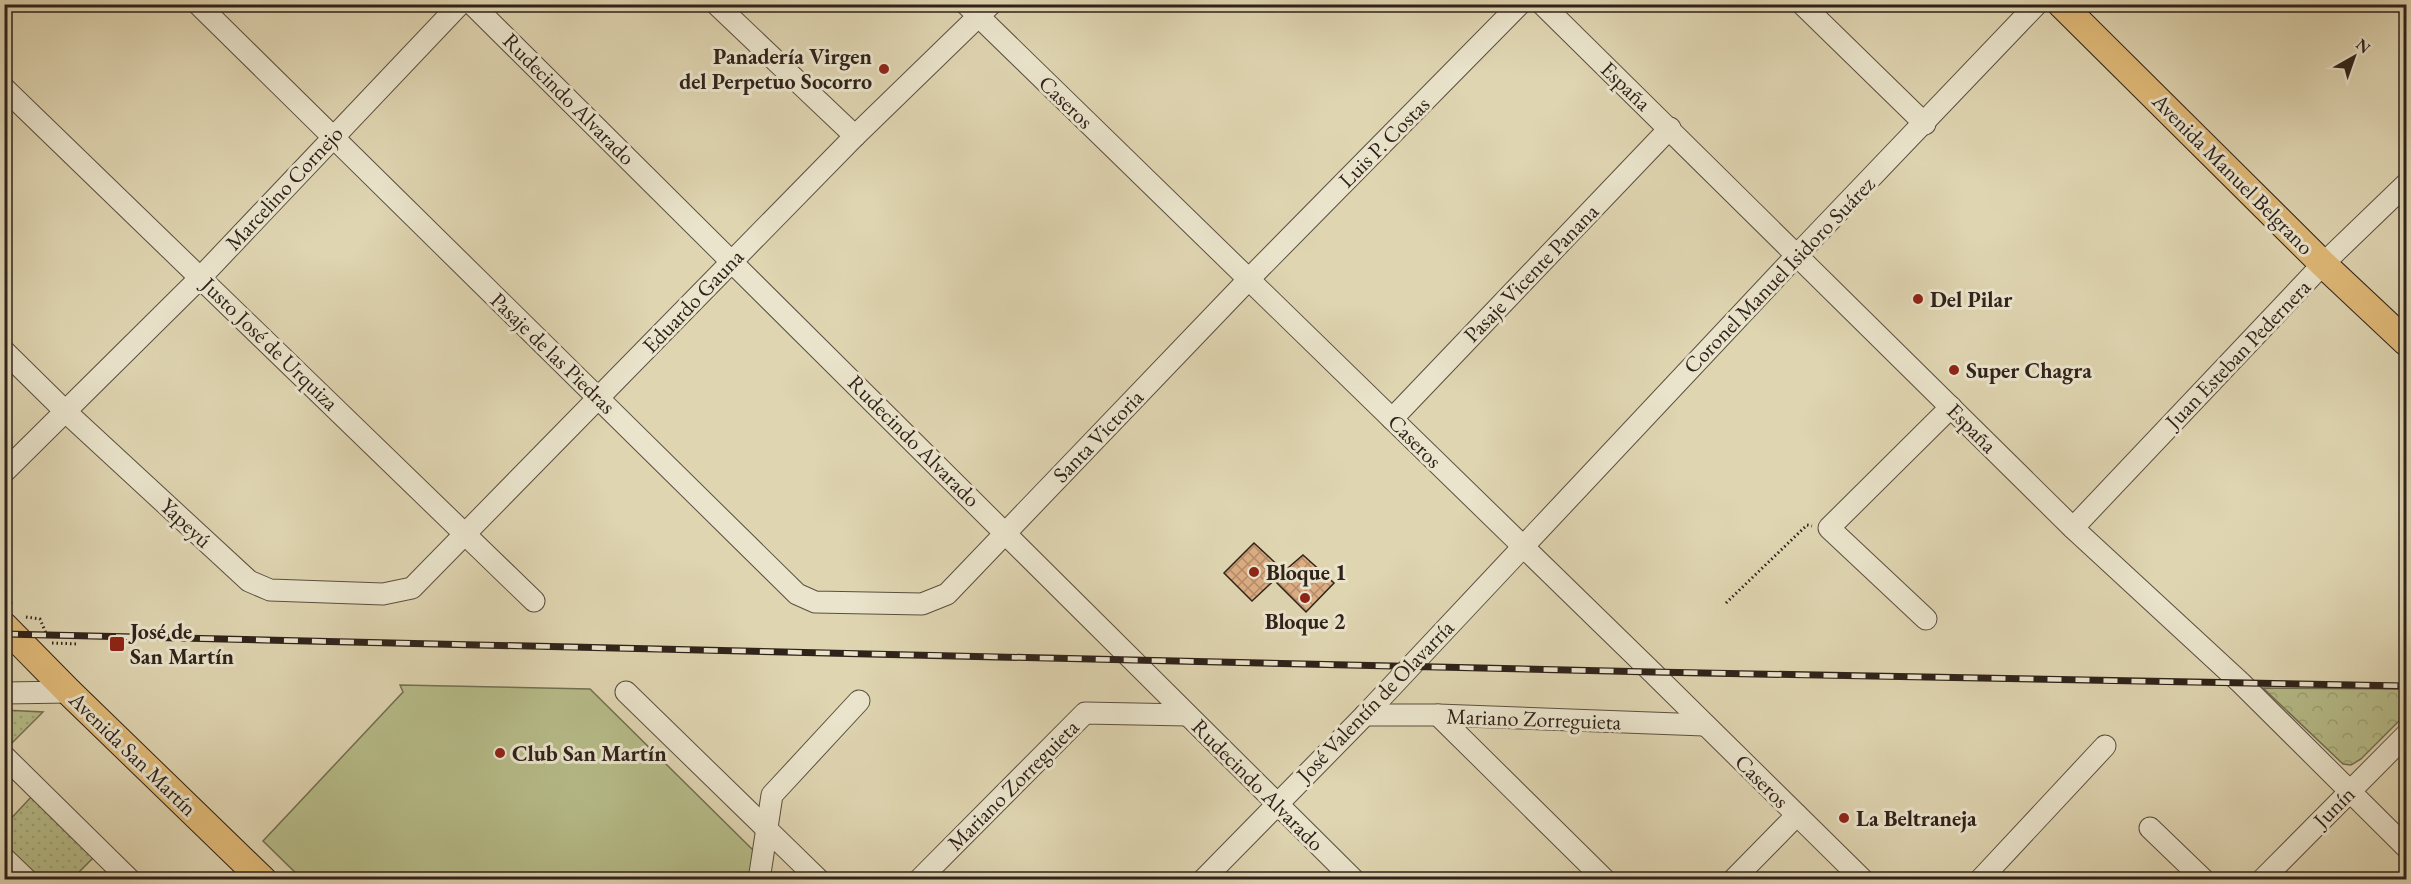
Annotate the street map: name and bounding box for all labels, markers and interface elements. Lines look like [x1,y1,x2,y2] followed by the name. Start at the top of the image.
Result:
[497,27,642,172] street label: Rudecindo Alvarado
[2324,27,2384,87] north arrow
[2352,34,2375,58] text: N
[679,42,873,96] place label: Panadería Virgen del Perpetuo Socorro
[1594,55,1658,117] street label: España
[877,62,891,76] marker: Panadería Virgen del Perpetuo Socorro
[1032,69,1100,135] street label: Caseros
[2145,86,2320,261] street label: Avenida Manuel Belgrano
[1332,90,1436,194] street label: Luis P. Costas
[219,119,349,256] street label: Marcelino Cornejo
[1677,170,1882,380] street label: Coronel Manuel Isidoro Suárez
[1457,197,1605,349] street label: Pasaje Vicente Panana
[636,243,750,359] street label: Eduardo Gauna
[194,270,345,417] street label: Justo José de Urquiza
[2158,273,2317,436] street label: Juan Esteban Pedernera
[1930,285,2013,314] place label: Del Pilar
[484,286,622,420] street label: Pasaje de las Piedras
[1911,292,1925,306] marker: Del Pilar
[1966,356,2092,385] place label: Super Chagra
[1947,363,1961,377] marker: Super Chagra
[842,369,987,514] street label: Rudecindo Alvarado
[1046,383,1150,489] street label: Santa Victoria
[1941,397,2004,460] street label: España
[1382,408,1448,474] street label: Caseros
[154,492,218,555] street label: Yapeyú
[1266,558,1347,587] place label: Bloque 1
[1247,565,1261,579] marker: Bloque 1
[1298,591,1312,605] marker: Bloque 2
[1265,607,1346,636] place label: Bloque 2
[1288,613,1460,790] street label: José Valentín de Olavarría
[128,617,234,671] place label: José de San Martín
[108,635,126,653] marker: José de San Martín
[62,685,203,823] street label: Avenida San Martín
[1446,701,1622,737] street label: Mariano Zorreguieta
[941,713,1085,857] street label: Mariano Zorreguieta
[1186,713,1331,858] street label: Rudecindo Alvarado
[512,739,667,768] place label: Club San Martín
[493,746,507,760] marker: Club San Martín
[1729,748,1795,814] street label: Caseros
[2305,780,2361,836] street label: Junín
[1856,804,1977,833] place label: La Beltraneja
[1837,811,1851,825] marker: La Beltraneja

